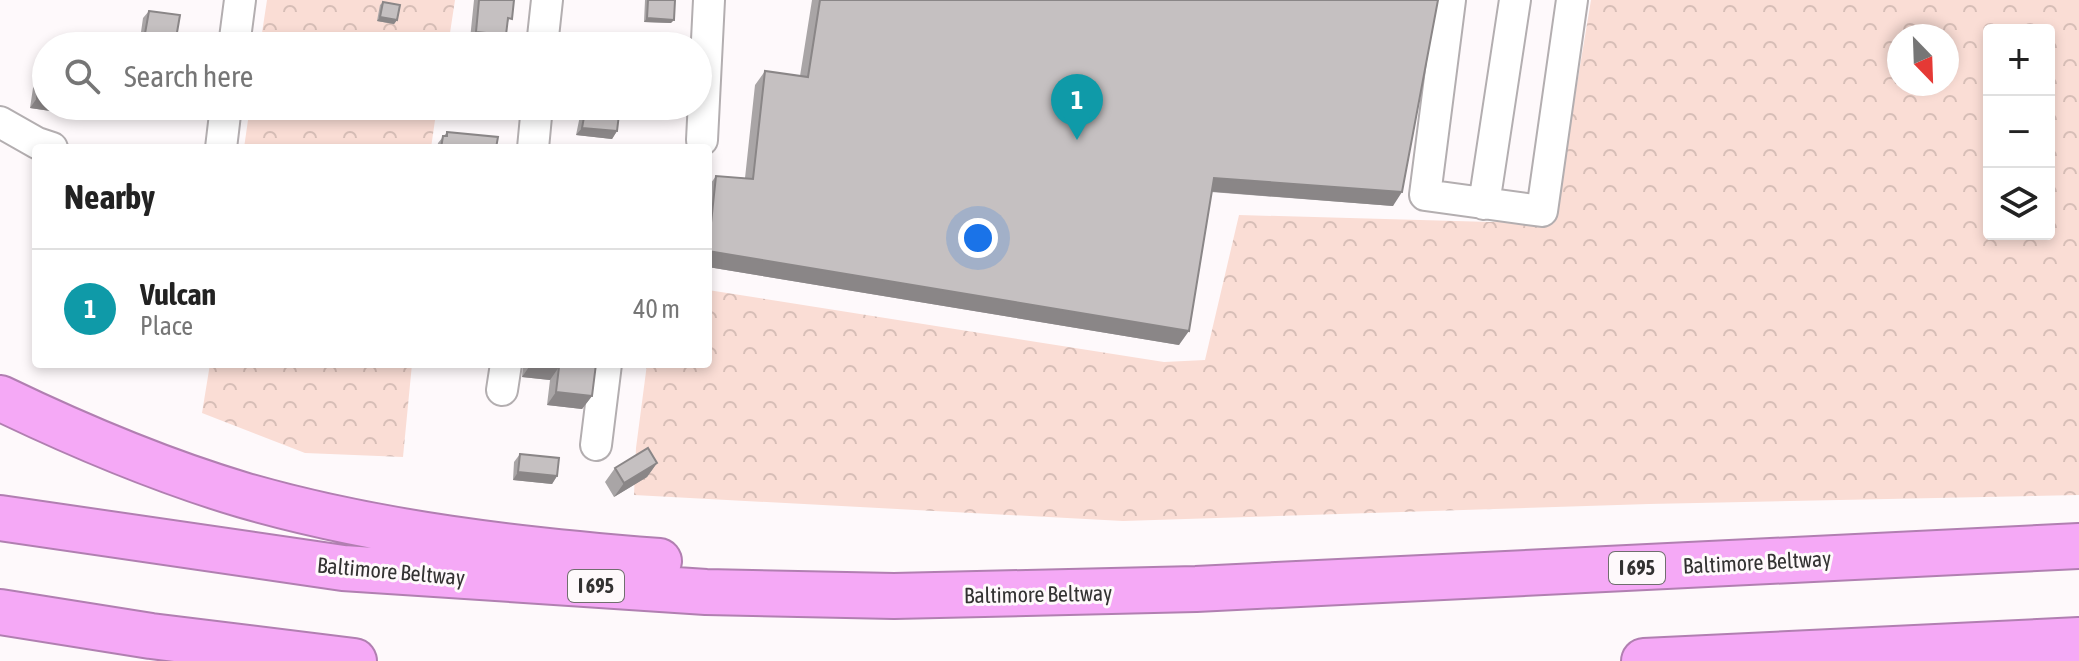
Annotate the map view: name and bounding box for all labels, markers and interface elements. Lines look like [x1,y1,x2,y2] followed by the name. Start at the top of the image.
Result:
[1887,24,1959,96] north arrow
[1983,24,2055,240] map controls
[1983,24,2055,96] button: +
[32,32,712,120] search box
[60,54,104,98] icon: search
[124,59,253,93] text: Search here
[1051,74,1103,140] pin: 1
[1983,96,2055,168] button: −
[1983,168,2055,240] button: layers
[64,177,155,216] text: Nearby
[958,218,998,258] your location
[140,277,216,311] text: Vulcan
[84,294,96,324] text: 1
[633,294,680,324] text: 40 m
[140,311,193,341] text: Place
[1682,545,1832,579] street label: Baltimore Beltway
[316,552,466,590] street label: Baltimore Beltway
[1609,552,1665,584] road number: I 695
[568,570,624,602] road number: I 695
[964,580,1112,608] street label: Baltimore Beltway

